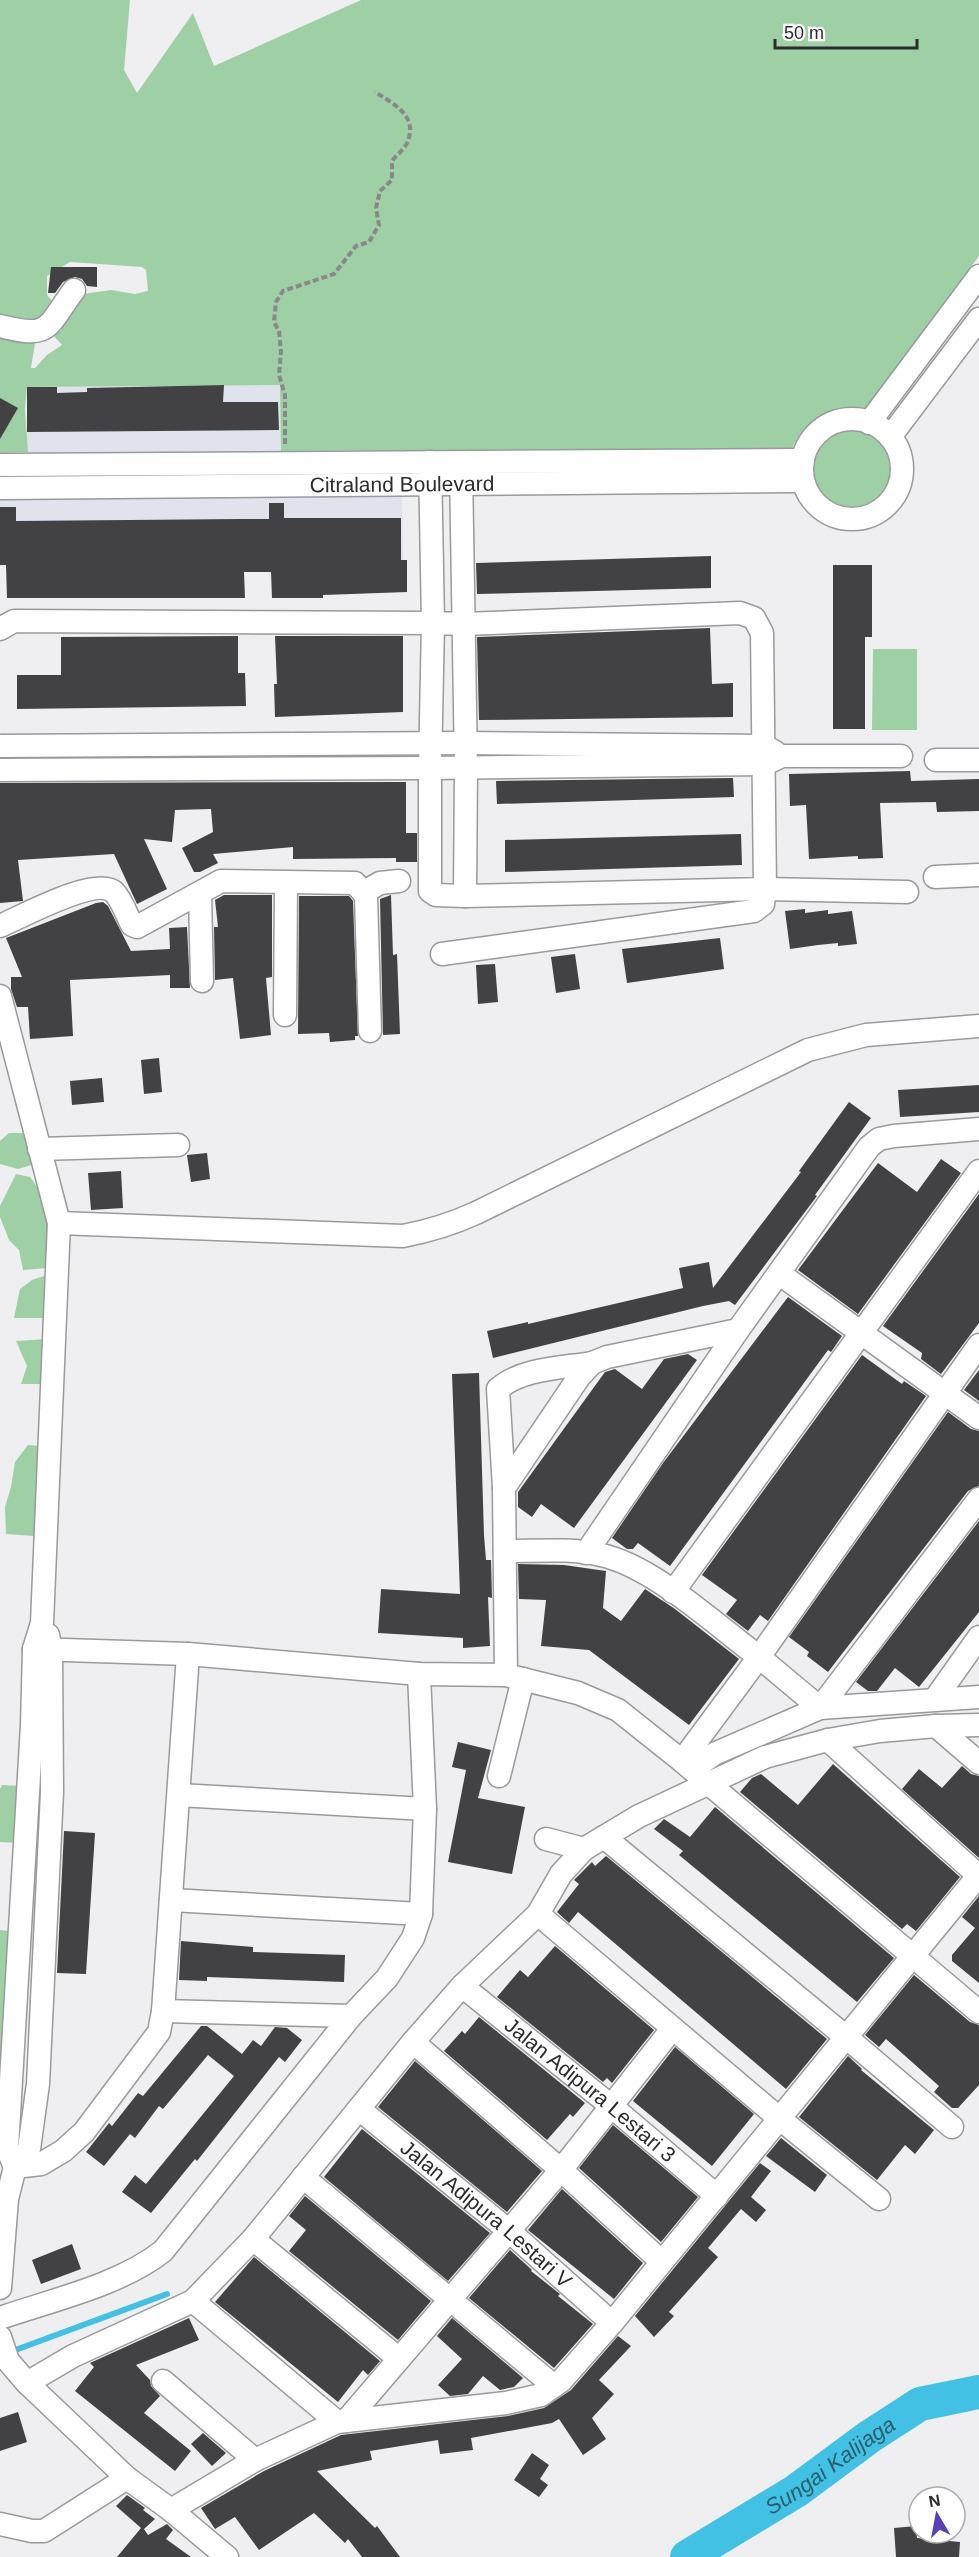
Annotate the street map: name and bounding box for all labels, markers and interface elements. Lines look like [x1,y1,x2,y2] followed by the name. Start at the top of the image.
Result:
[775,12,918,50] scale bar
[784,23,824,43] text: 50 m
[310,472,494,496] street label: Citraland Boulevard
[500,2013,680,2167] street label: Jalan Adipura Lestari 3
[396,2136,576,2292] street label: Jalan Adipura Lestari V
[761,2412,900,2520] water label: Sungai Kalijaga
[907,2485,967,2545] north arrow
[927,2491,942,2510] text: N

